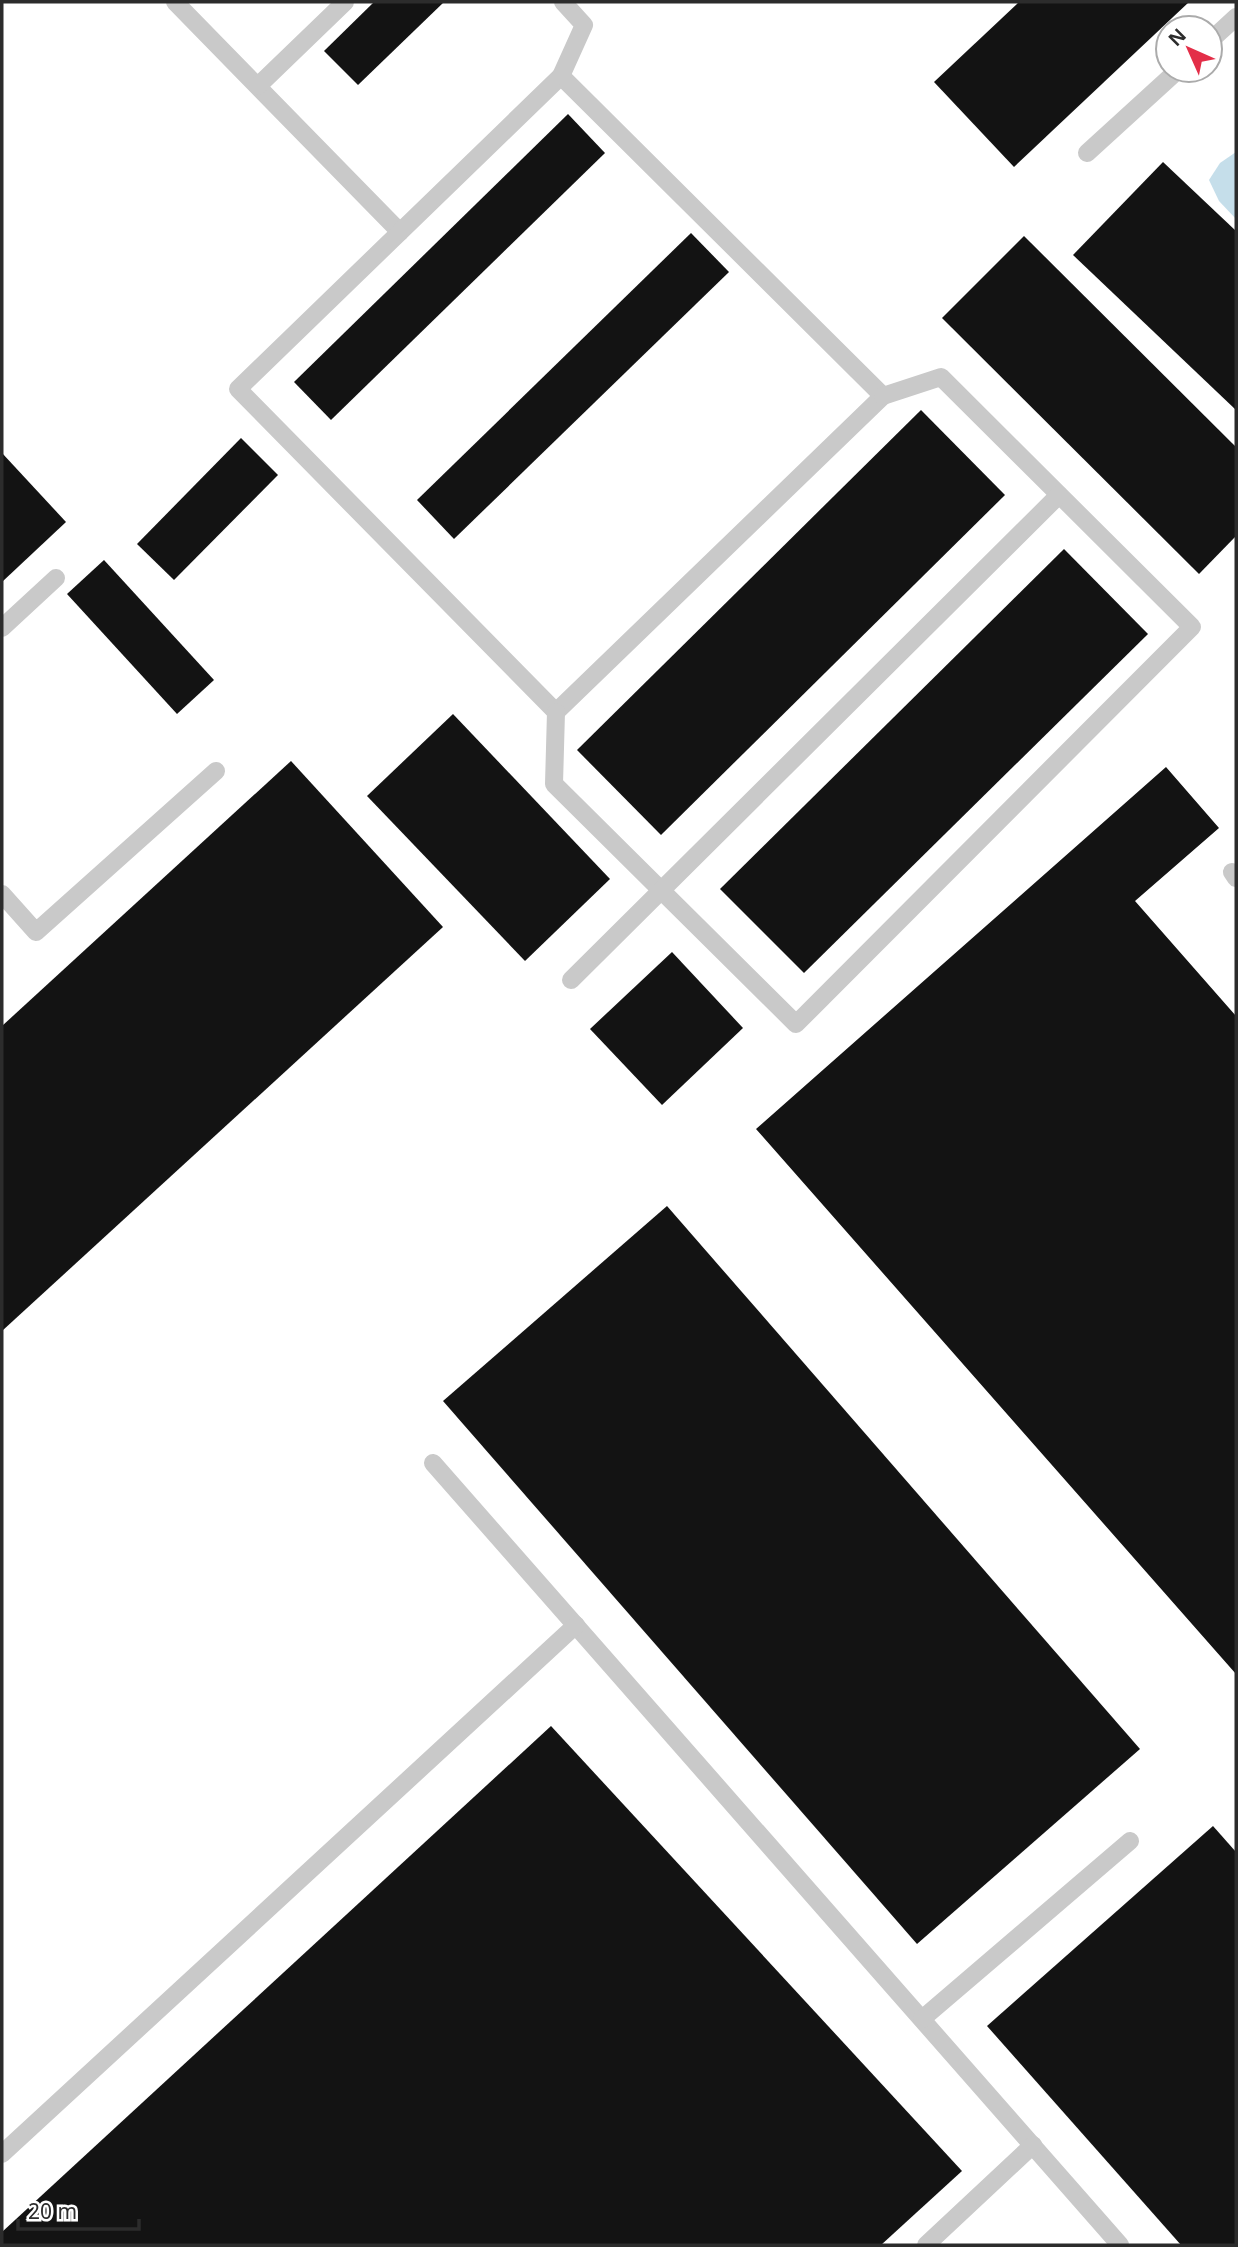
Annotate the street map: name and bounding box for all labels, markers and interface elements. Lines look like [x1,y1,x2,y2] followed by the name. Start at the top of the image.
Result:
[1154,14,1224,84] north arrow
[1162,22,1192,52] text: N
[18,2188,138,2232] scale bar
[28,2197,77,2225] text: 20 m

